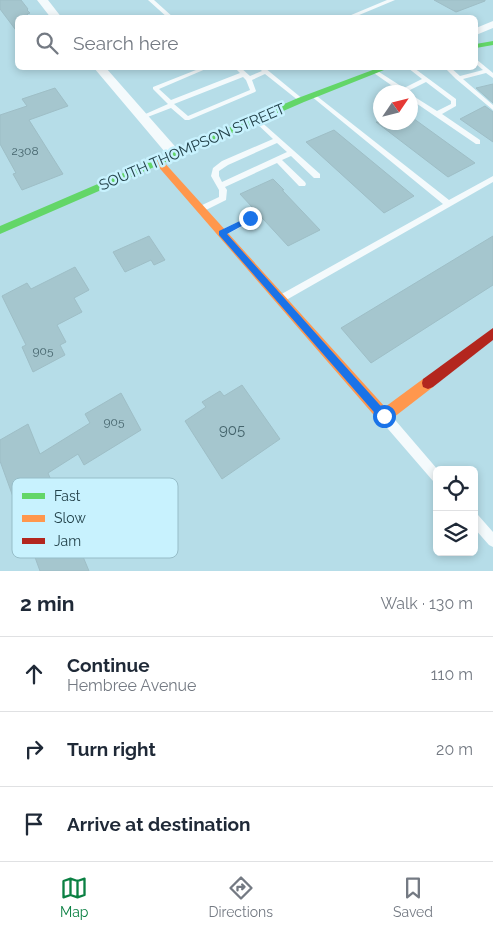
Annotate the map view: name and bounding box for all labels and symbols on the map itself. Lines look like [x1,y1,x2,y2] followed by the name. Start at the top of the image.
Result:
[373,85,418,130] north arrow
[96,100,288,194] street label: SOUTH THOMPSON STREET
[11,144,39,158] house number: 2308
[239,207,262,230] route end
[33,344,54,358] house number: 905
[373,405,396,428] route start
[104,415,125,429] house number: 905
[219,421,245,439] house number: 905
[12,478,178,558] legend
[54,488,81,504] text: Fast
[54,510,86,526] text: Slow
[54,533,81,549] text: Jam

